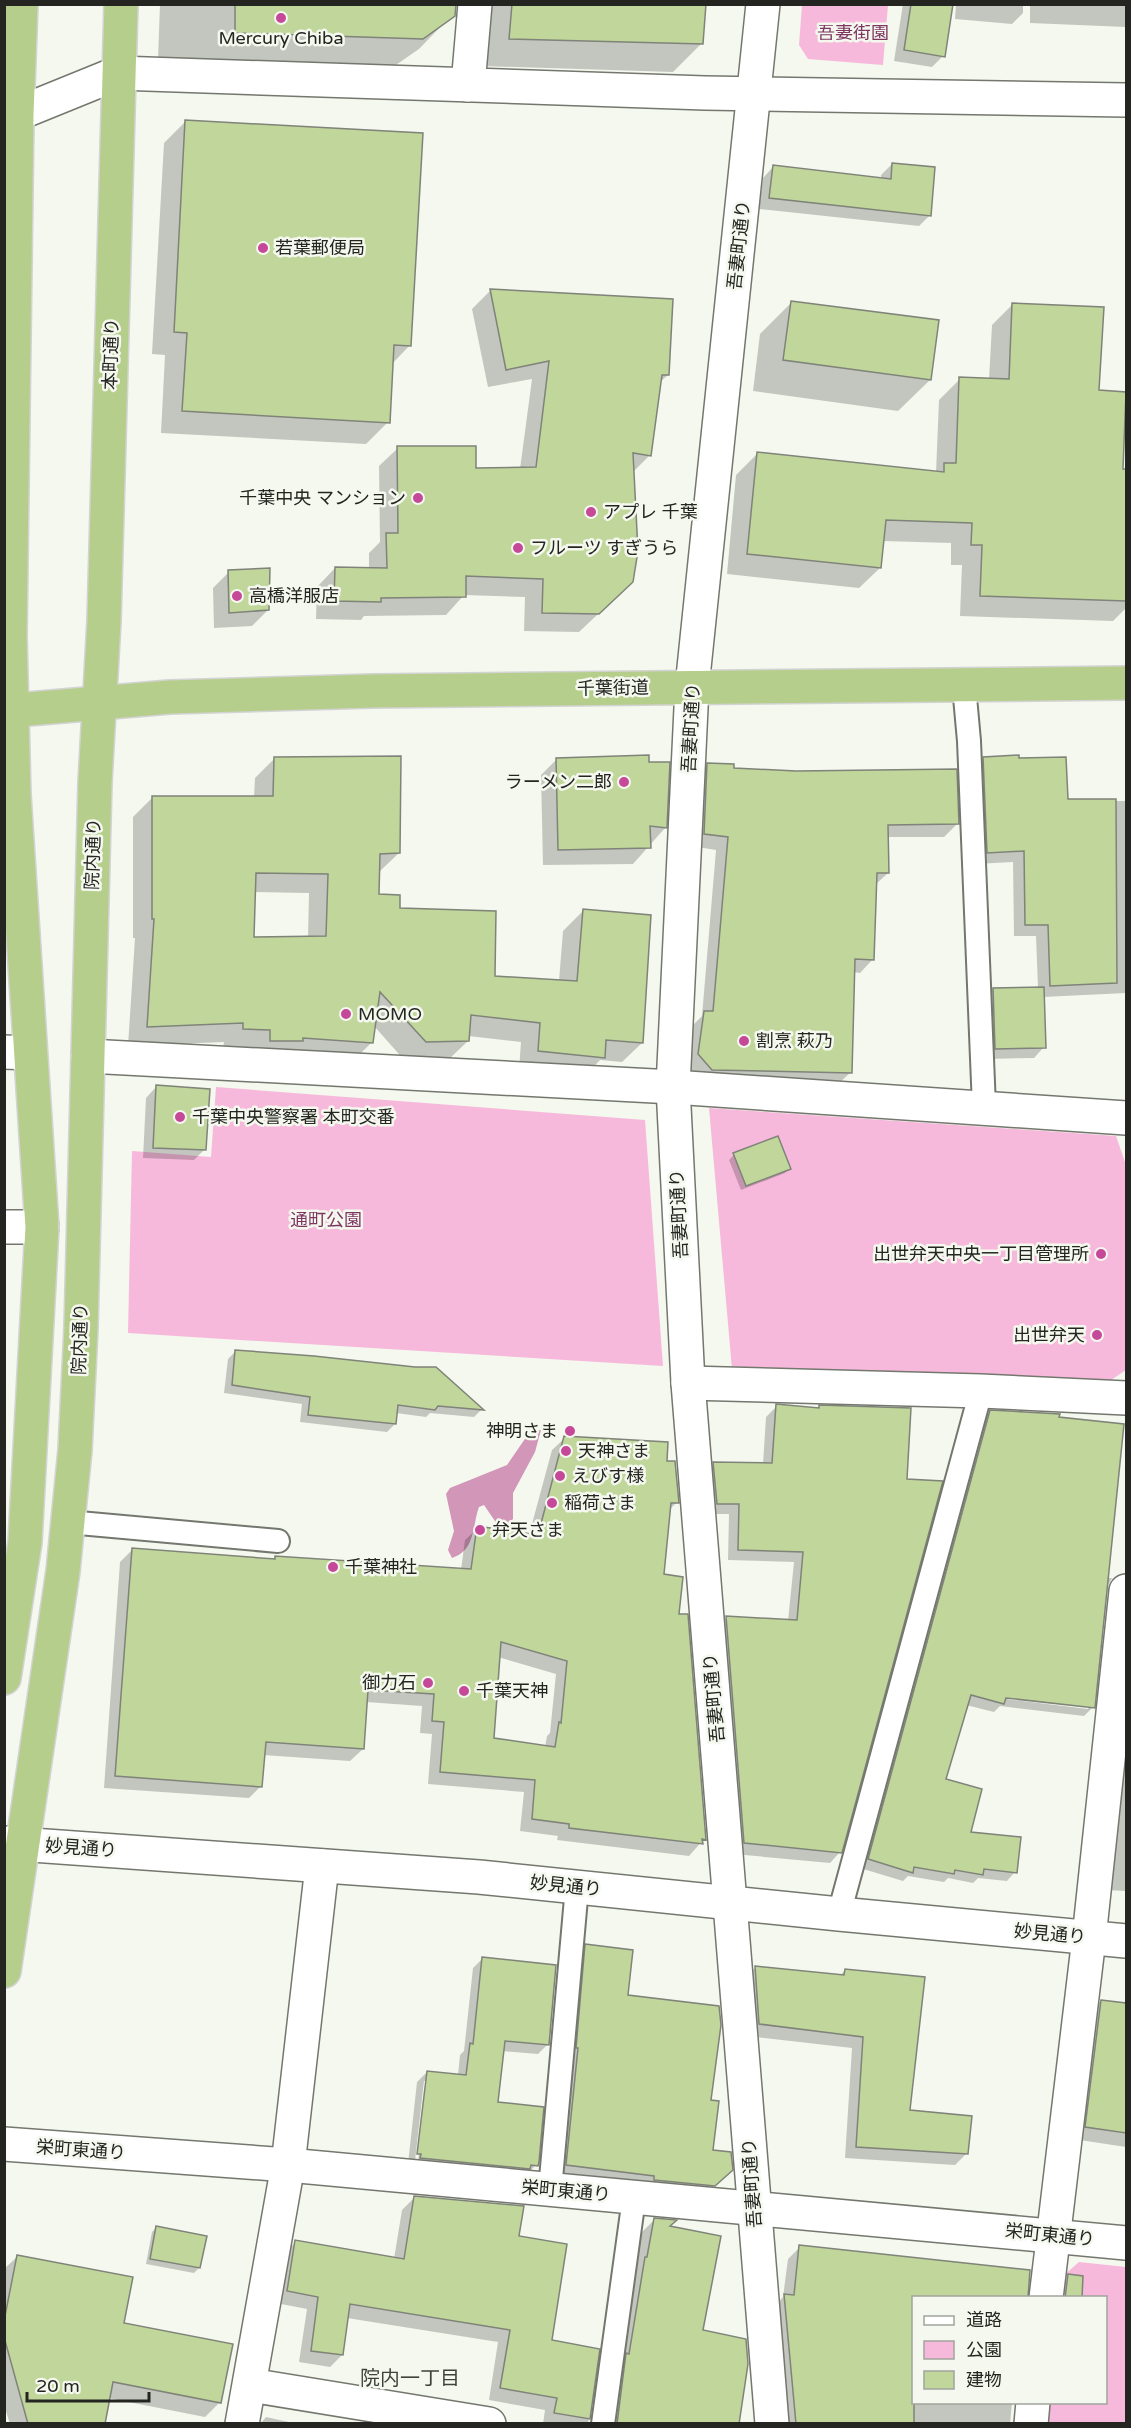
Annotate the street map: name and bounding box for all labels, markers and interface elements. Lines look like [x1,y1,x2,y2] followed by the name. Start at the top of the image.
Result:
[274,11,288,25] marker: Mercury Chiba
[817,22,889,44] park label: 吾妻街園
[218,27,344,49] place label: Mercury Chiba
[723,199,755,291] street label: 吾妻町通り
[275,237,365,259] place label: 若葉郵便局
[256,241,270,255] marker: 若葉郵便局
[99,318,123,390] street label: 本町通り
[239,487,406,509] place label: 千葉中央 マンション
[411,491,425,505] marker: 千葉中央 マンション
[603,501,698,523] place label: アプレ 千葉
[584,505,598,519] marker: アプレ 千葉
[530,537,678,559] place label: フルーツ すぎうら
[511,541,525,555] marker: フルーツ すぎうら
[249,585,339,607] place label: 高橋洋服店
[230,589,244,603] marker: 高橋洋服店
[577,676,649,700] street label: 千葉街道
[678,682,704,774] street label: 吾妻町通り
[505,771,612,793] place label: ラーメン二郎
[617,775,631,789] marker: ラーメン二郎
[81,818,105,890] street label: 院内通り
[358,1003,422,1025] place label: MOMO
[339,1007,353,1021] marker: MOMO
[756,1030,833,1052] place label: 割烹 萩乃
[737,1034,751,1048] marker: 割烹 萩乃
[192,1106,395,1128] place label: 千葉中央警察署 本町交番
[173,1110,187,1124] marker: 千葉中央警察署 本町交番
[666,1168,692,1260] street label: 吾妻町通り
[290,1209,362,1231] park label: 通町公園
[873,1243,1089,1265] place label: 出世弁天中央一丁目管理所
[1094,1247,1108,1261] marker: 出世弁天中央一丁目管理所
[68,1303,92,1375] street label: 院内通り
[1013,1324,1085,1346] place label: 出世弁天
[1090,1328,1104,1342] marker: 出世弁天
[486,1420,558,1442] place label: 神明さま
[563,1424,577,1438] marker: 神明さま
[578,1440,650,1462] place label: 天神さま
[559,1444,573,1458] marker: 天神さま
[572,1465,644,1487] place label: えびす様
[553,1469,567,1483] marker: えびす様
[564,1492,636,1514] place label: 稲荷さま
[545,1496,559,1510] marker: 稲荷さま
[492,1519,564,1541] place label: 弁天さま
[473,1523,487,1537] marker: 弁天さま
[345,1556,417,1578] place label: 千葉神社
[326,1560,340,1574] marker: 千葉神社
[699,1652,729,1744] street label: 吾妻町通り
[362,1672,416,1694] place label: 御力石
[421,1676,435,1690] marker: 御力石
[476,1680,548,1702] place label: 千葉天神
[457,1684,471,1698] marker: 千葉天神
[44,1835,118,1861] street label: 妙見通り
[529,1871,603,1901] street label: 妙見通り
[1013,1920,1087,1948] street label: 妙見通り
[35,2136,127,2164] street label: 栄町東通り
[738,2137,766,2229] street label: 吾妻町通り
[520,2176,612,2206] street label: 栄町東通り
[1004,2219,1096,2251] street label: 栄町東通り
[912,2296,1107,2404] legend
[966,2309,1002,2331] text: 道路
[966,2339,1002,2361] text: 公園
[27,2365,148,2403] scale bar
[360,2367,460,2391] district label: 院内一丁目
[966,2369,1002,2391] text: 建物
[36,2375,80,2397] text: 20 m

